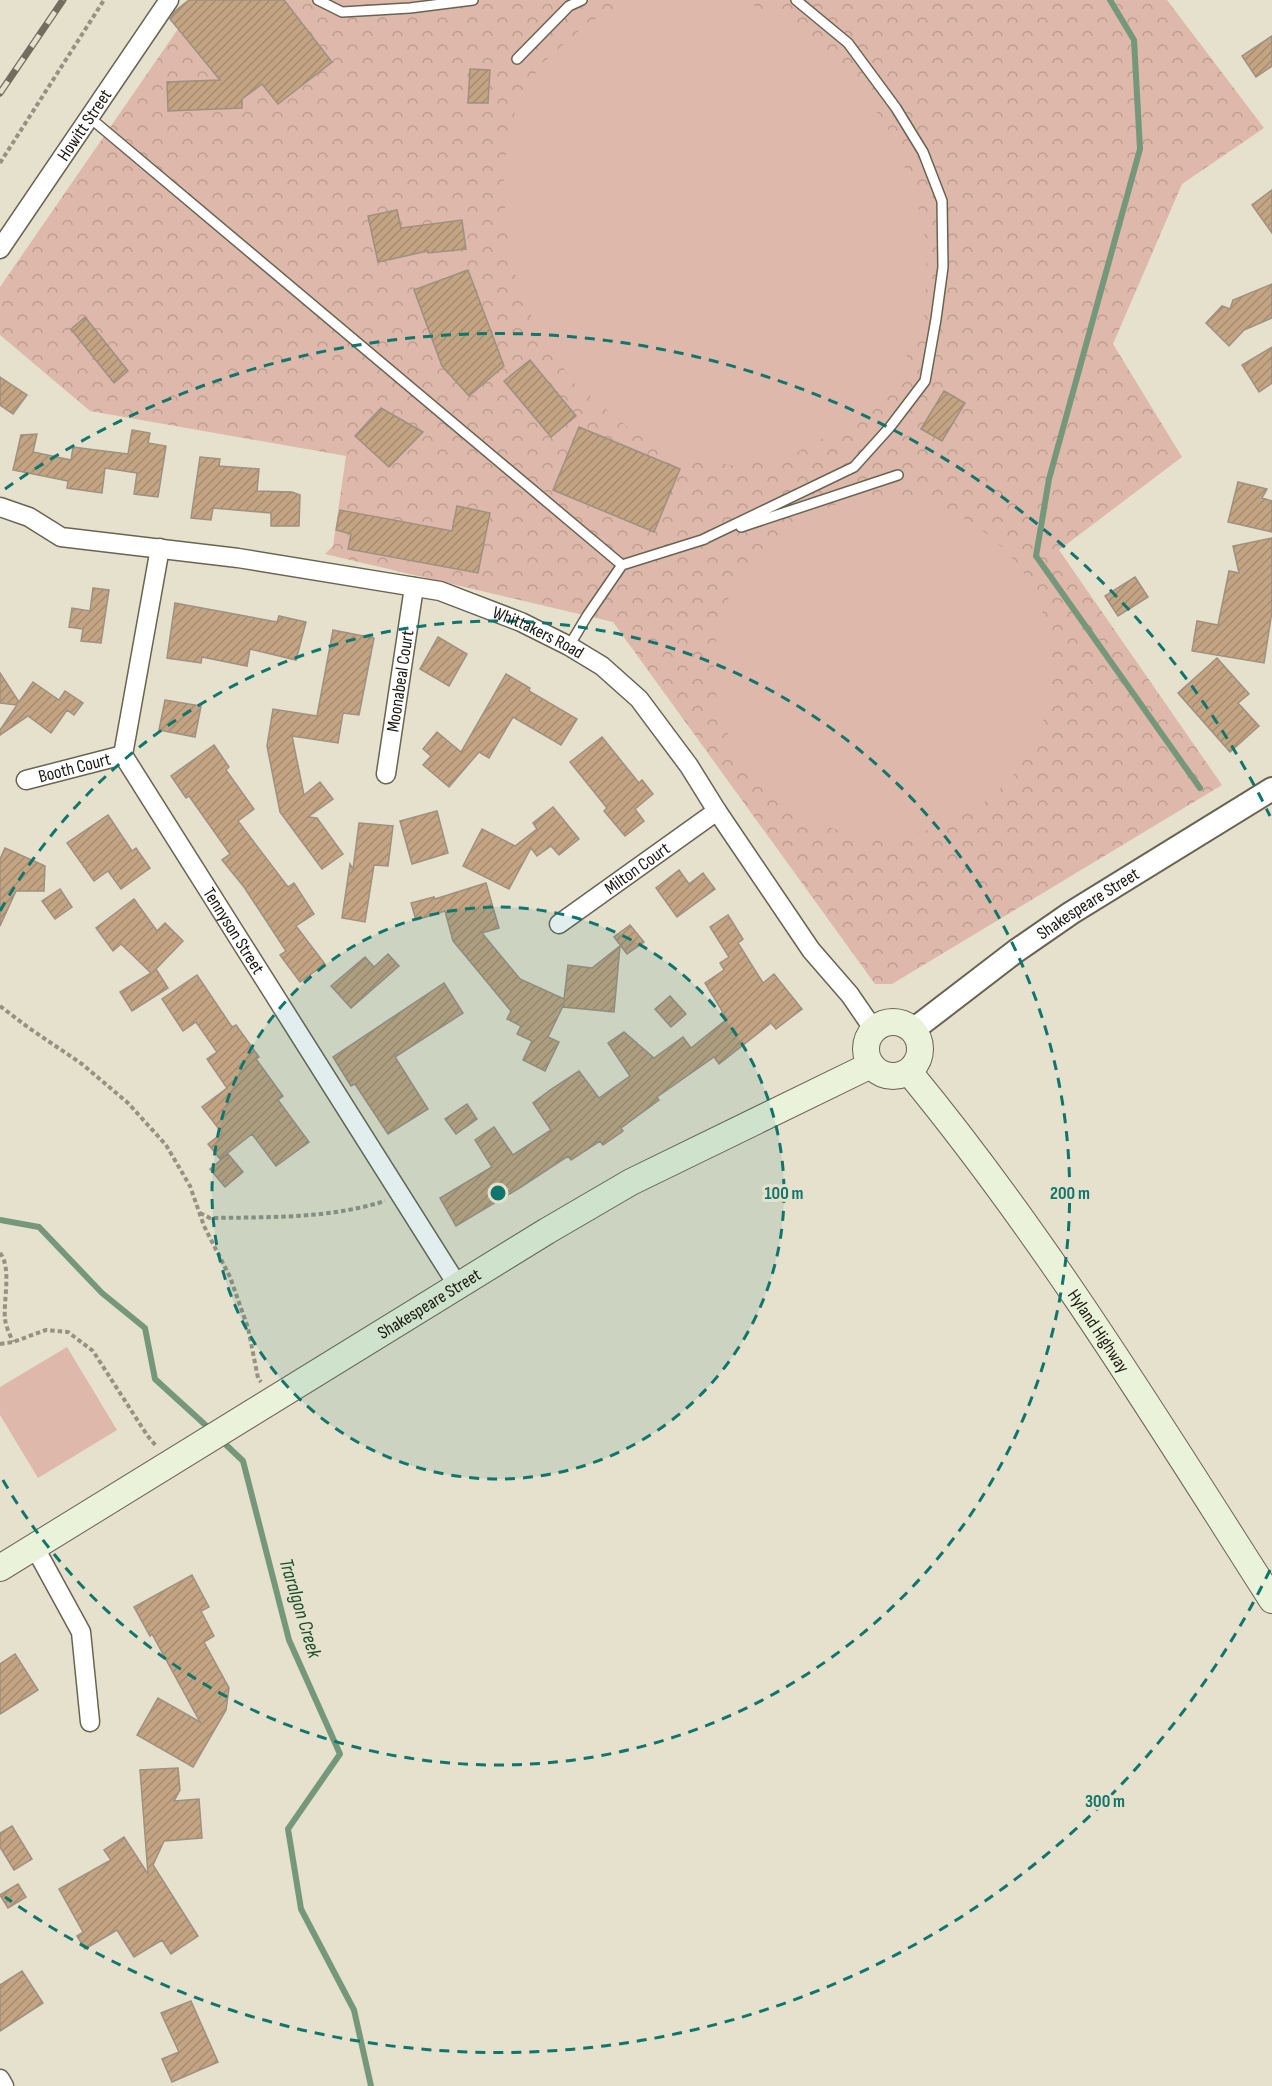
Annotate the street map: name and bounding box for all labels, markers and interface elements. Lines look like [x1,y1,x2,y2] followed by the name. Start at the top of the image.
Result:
[53,85,117,165] street label: Howitt Street
[490,602,588,664] street label: Whittakers Road
[382,628,418,733] street label: Moonabeal Court
[36,749,113,787] street label: Booth Court
[601,838,675,899] street label: Milton Court
[1033,863,1144,944] street label: Shakespeare Street
[198,884,269,979] street label: Tennyson Street
[488,1183,508,1203] centre of rings
[765,1183,804,1204] text: 100 m
[1050,1183,1090,1204] text: 200 m
[374,1264,485,1344] street label: Shakespeare Street
[1063,1286,1133,1377] street label: Hyland Highway
[274,1556,327,1661] water label: Traralgon Creek
[1085,1791,1125,1812] text: 300 m

